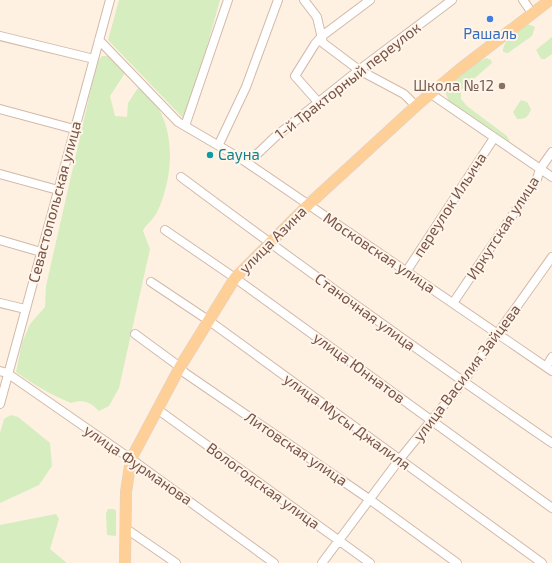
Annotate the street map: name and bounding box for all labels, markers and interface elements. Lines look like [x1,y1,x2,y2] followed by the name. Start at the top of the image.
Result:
[485,14,495,24] marker: Рашаль
[271,18,424,143] street label: 1-й Тракторный переулок
[463,24,517,42] place label: Рашаль
[413,76,494,94] place label: Школа №12
[497,81,507,91] marker: Школа №12
[24,119,85,285] street label: Севастопольская улица
[218,145,260,164] place label: Сауна
[409,149,490,261] street label: переулок Ильича
[205,150,215,160] marker: Сауна
[462,172,543,283] street label: Иркутская улица
[235,202,310,277] street label: улица Азина
[320,208,439,297] street label: Московская улица
[311,269,419,355] street label: Станочная улица
[409,300,524,445] street label: улица Василия Зайцева
[310,328,409,407] street label: улица Юннатов
[280,369,414,474] street label: улица Мусы Джалиля
[241,407,351,490] street label: Литовская улица
[81,420,196,509] street label: улица Фурманова
[203,438,324,533] street label: Вологодская улица

